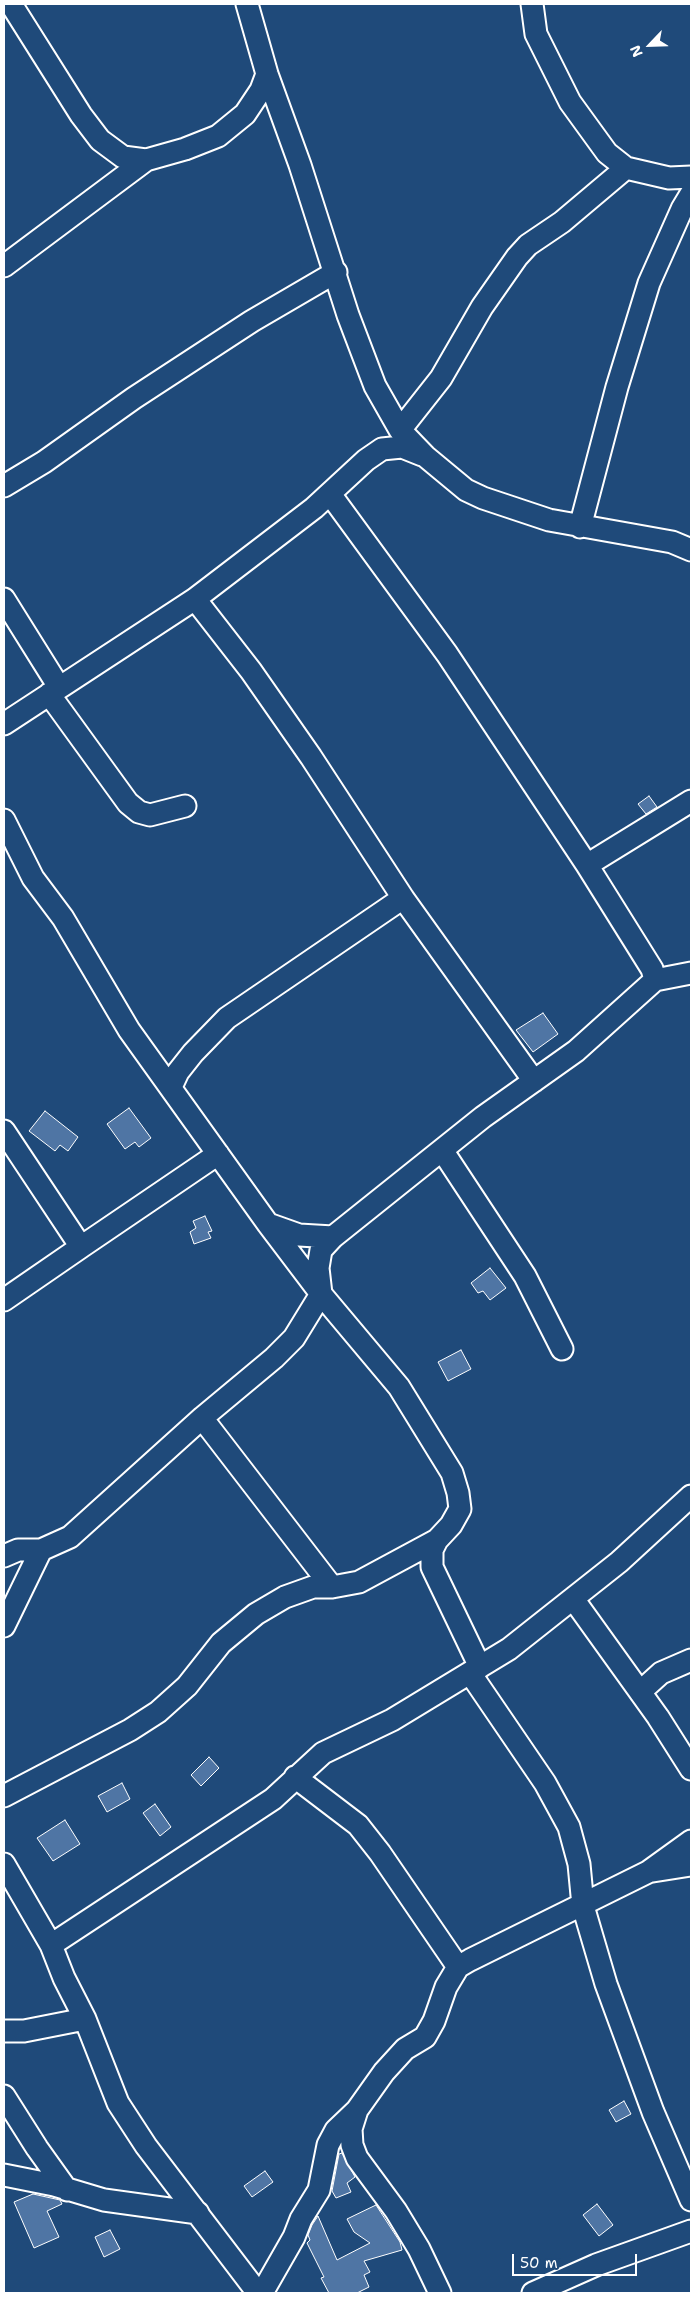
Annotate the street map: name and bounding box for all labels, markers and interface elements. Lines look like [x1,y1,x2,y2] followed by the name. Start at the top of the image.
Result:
[625,20,675,70] north arrow
[626,42,647,60] text: N
[515,2244,640,2276] scale bar
[520,2253,558,2273] text: 50 m

